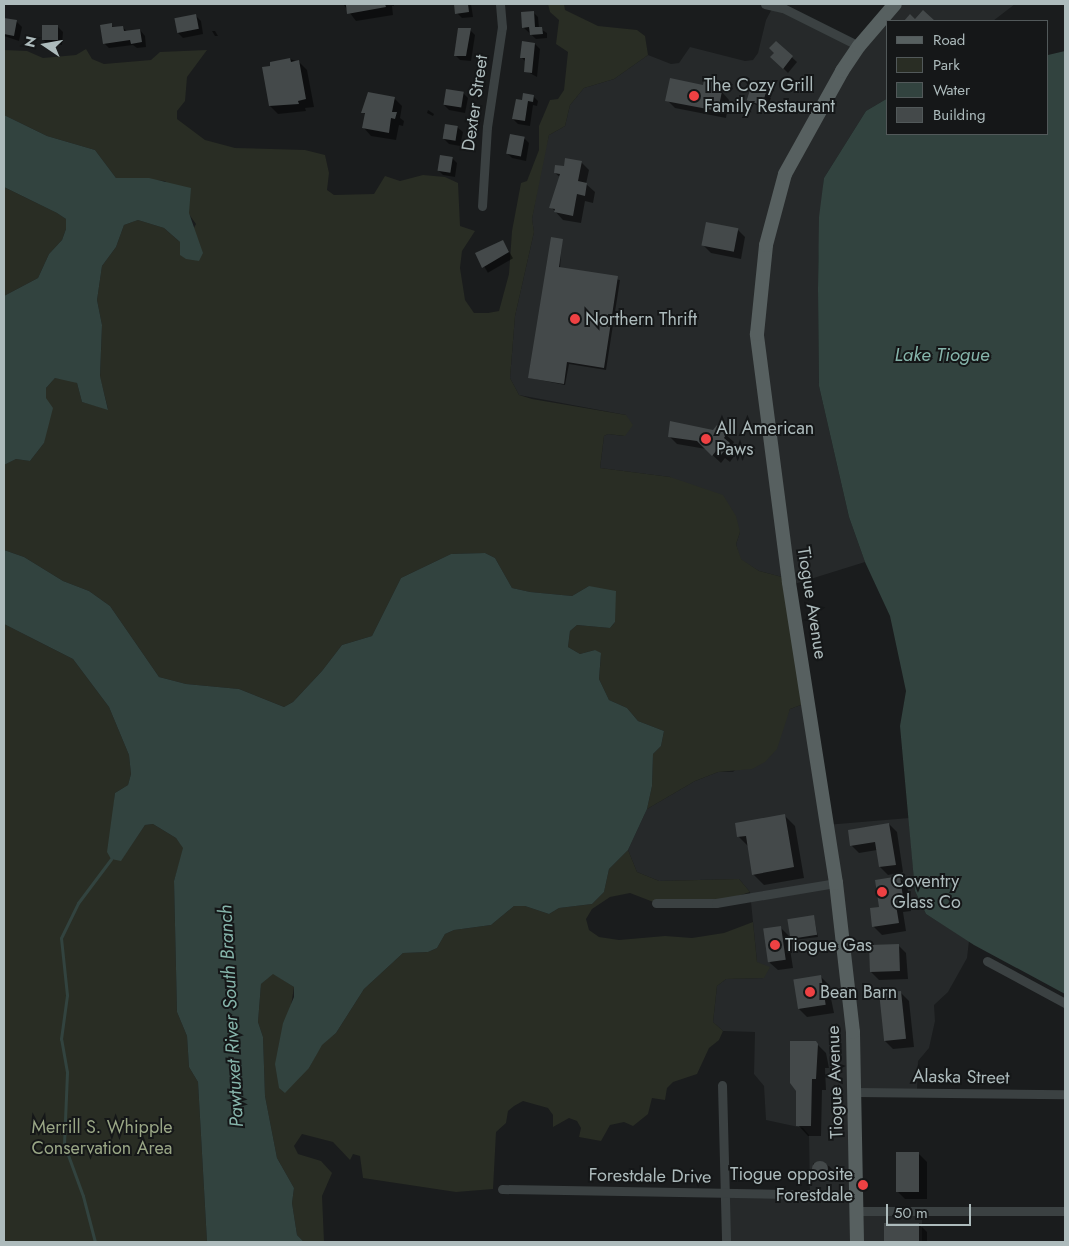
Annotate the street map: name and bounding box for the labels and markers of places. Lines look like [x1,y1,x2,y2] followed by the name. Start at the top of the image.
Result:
[704,75,835,118] place label: The Cozy Grill Family Restaurant
[688,90,700,102] marker: The Cozy Grill Family Restaurant
[585,308,697,330] place label: Northern Thrift
[569,313,581,325] marker: Northern Thrift
[716,418,814,460] place label: All American Paws
[700,433,712,445] marker: All American Paws
[892,871,961,914] place label: Coventry Glass Co
[876,886,888,898] marker: Coventry Glass Co
[785,934,872,956] place label: Tiogue Gas
[769,939,781,951] marker: Tiogue Gas
[820,981,897,1003] place label: Bean Barn
[804,986,816,998] marker: Bean Barn
[730,1164,853,1206] place label: Tiogue opposite Forestdale
[857,1179,869,1191] marker: Tiogue opposite Forestdale

